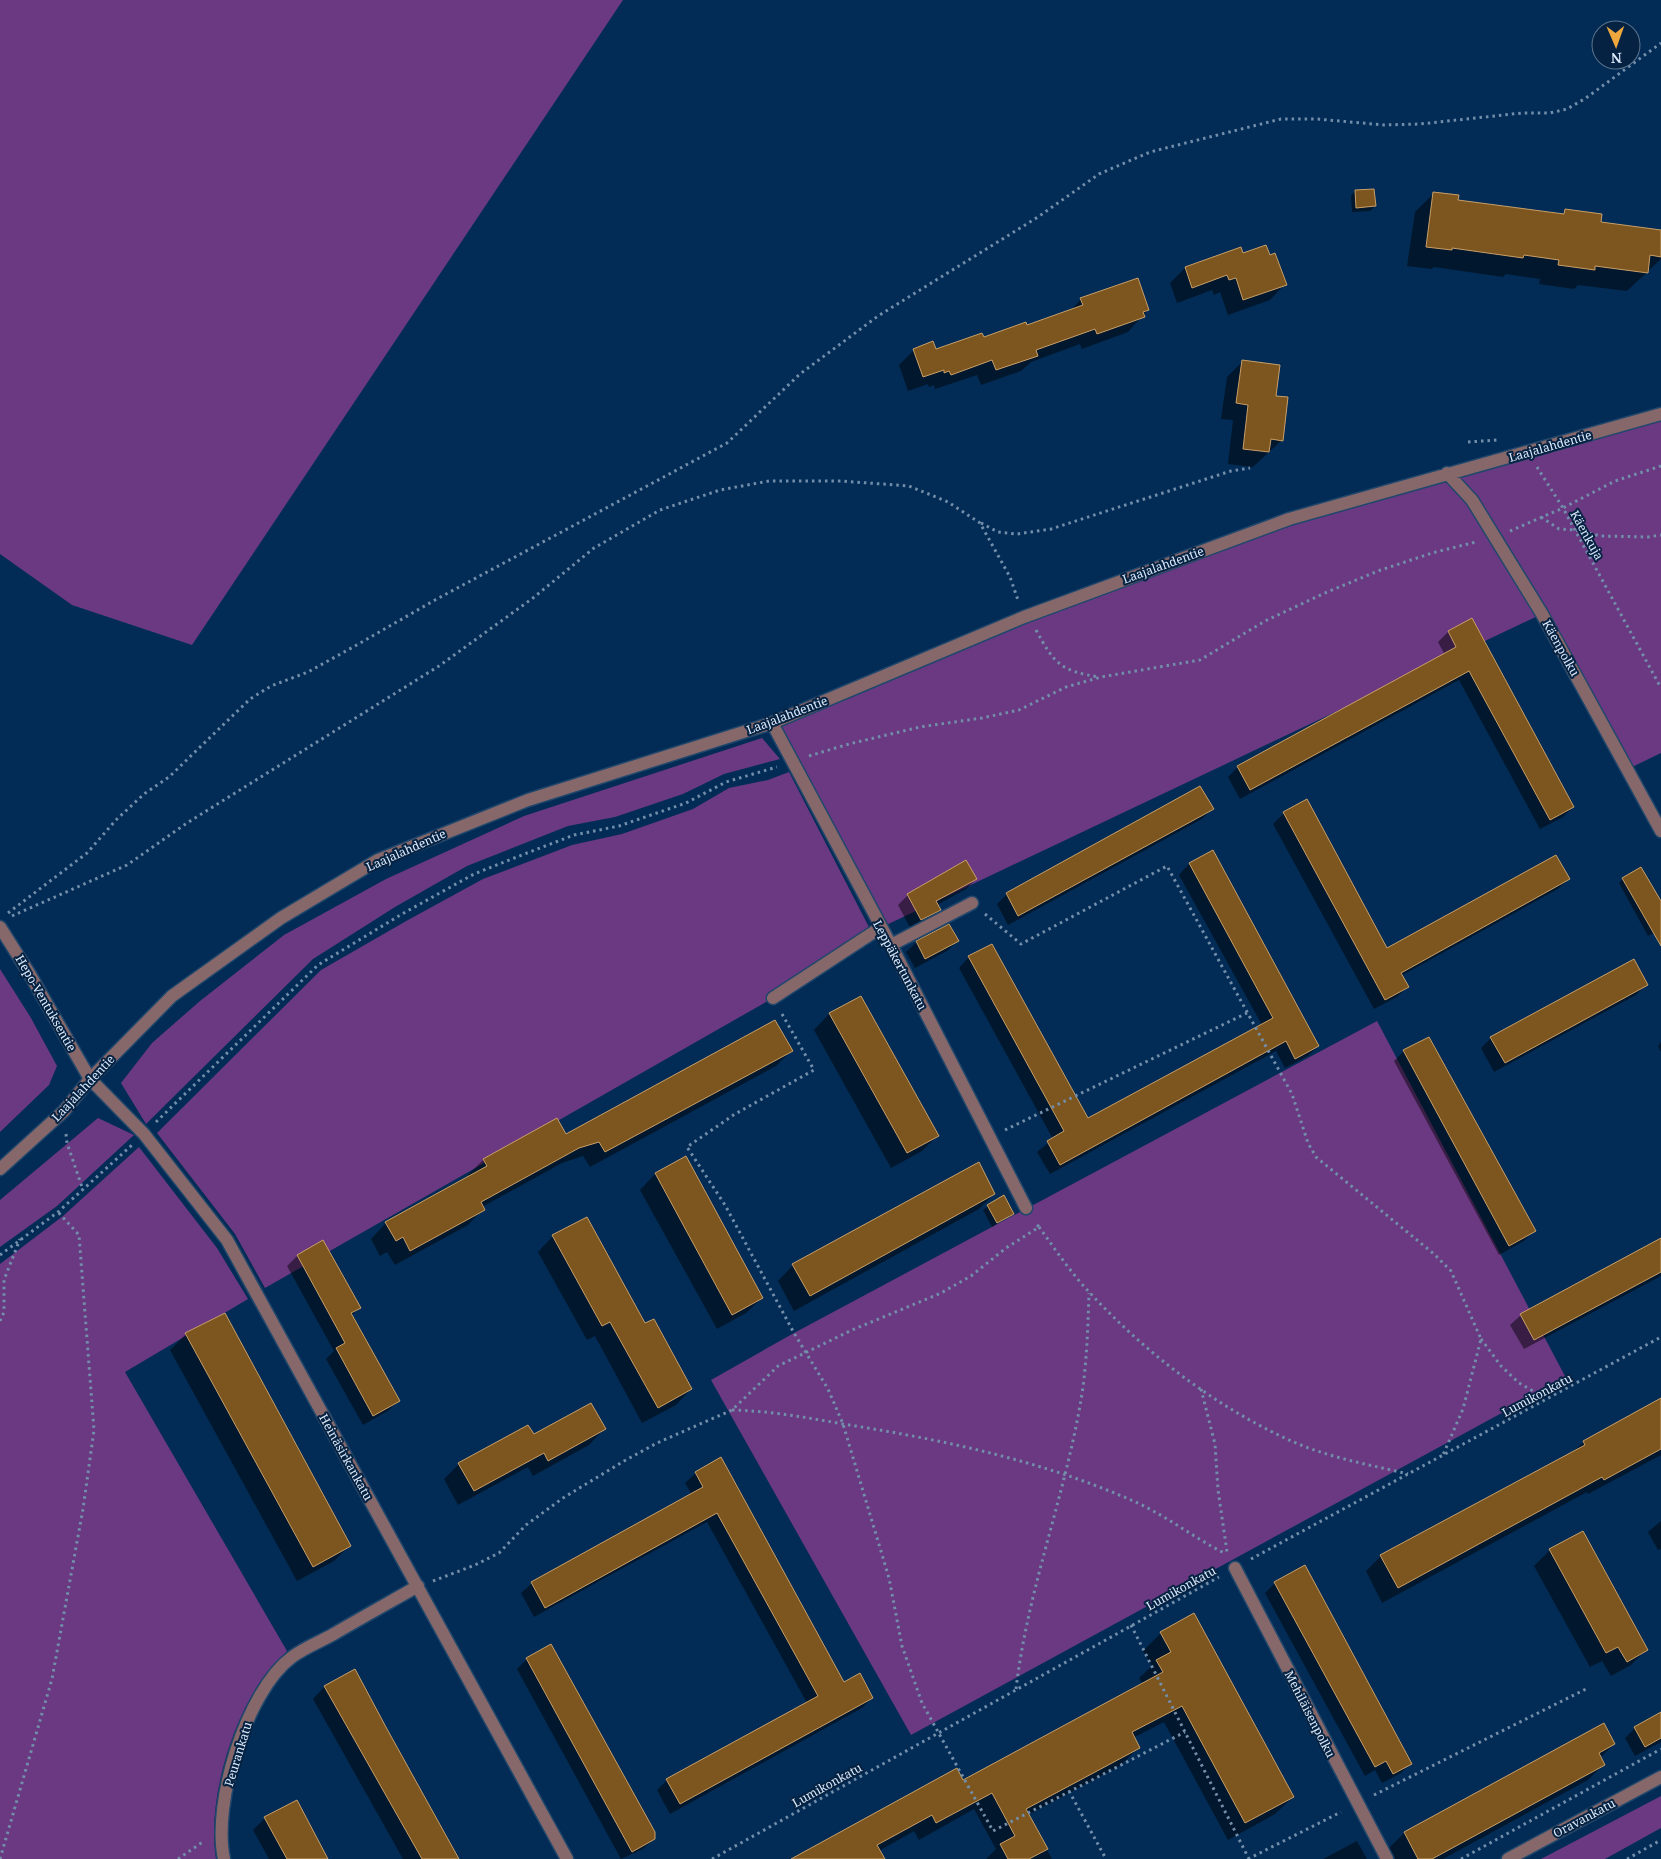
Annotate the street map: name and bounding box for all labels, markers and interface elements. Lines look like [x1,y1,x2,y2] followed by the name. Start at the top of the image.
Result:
[1591,20,1641,70] north arrow
[1611,49,1622,68] text: N
[1507,426,1593,466] street label: Laajalahdentie
[1566,507,1608,563] street label: Käenkuja
[1120,542,1206,588] street label: Laajalahdentie
[1539,617,1584,680] street label: Käenpolku
[744,692,830,738] street label: Laajalahdentie
[364,825,448,875] street label: Laajalahdentie
[869,917,931,1013] street label: Leppäkertunkatu
[12,952,80,1054] street label: Hepo-Ventuksentie
[48,1051,118,1125] street label: Laajalahdentie
[1499,1369,1575,1421] street label: Lumikonkatu
[315,1411,377,1504] street label: Heinäsirkankatu
[1143,1562,1219,1614] street label: Lumikonkatu
[1281,1668,1339,1761] street label: Mehiläisenpolku
[220,1719,256,1788] street label: Peurankatu
[789,1759,865,1811] street label: Lumikonkatu
[1550,1794,1618,1842] street label: Oravankatu

